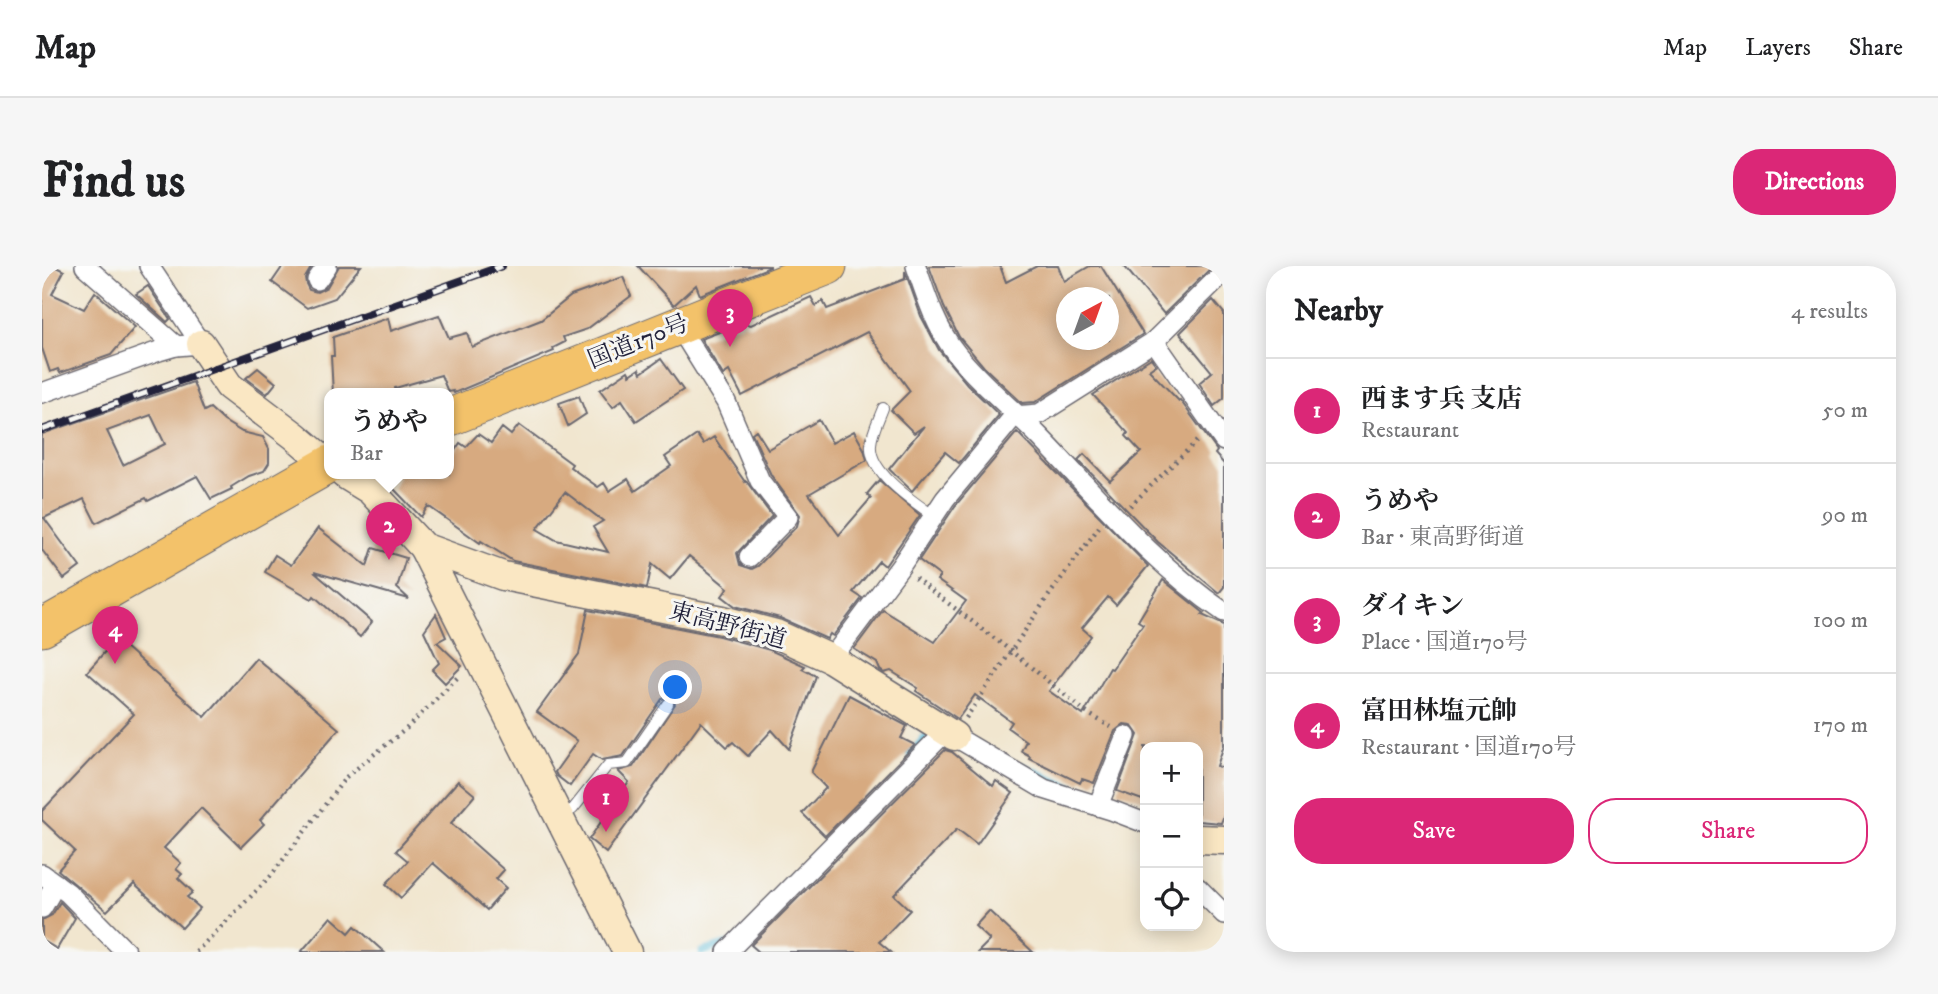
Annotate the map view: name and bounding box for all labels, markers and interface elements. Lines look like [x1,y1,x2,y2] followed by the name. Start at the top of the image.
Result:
[35,28,96,69] text: Map
[1663,33,1707,63] text: Map
[1745,33,1811,63] text: Layers
[1849,33,1903,63] text: Share
[1733,149,1896,215] button: Directions
[42,151,185,213] text: Find us
[1056,287,1119,350] north arrow
[707,289,753,347] pin: 3
[1294,293,1383,330] text: Nearby
[1791,297,1868,326] text: 4 results
[583,308,693,376] street label: 国道170号
[1361,383,1523,416] text: 西ます兵 支店
[324,388,454,479] popup
[1313,396,1321,425] text: 1
[1822,396,1868,425] text: 50 m
[350,406,428,439] text: うめや
[1361,416,1459,445] text: Restaurant
[350,439,383,468] text: Bar
[1361,485,1439,518] text: うめや
[1311,501,1323,530] text: 2
[1822,501,1868,530] text: 90 m
[366,502,412,560] pin: 2
[1361,523,1524,552] text: Bar · 東高野街道
[1361,590,1464,623] text: ダイキン
[666,596,790,656] street label: 東高野街道
[92,606,138,664] pin: 4
[1313,606,1321,635] text: 3
[1813,606,1868,635] text: 100 m
[1361,628,1528,657] text: Place · 国道170号
[658,670,692,704] your location
[1361,695,1517,728] text: 富田林塩元帥
[1310,711,1324,740] text: 4
[1813,711,1868,740] text: 170 m
[1361,733,1577,762] text: Restaurant · 国道170号
[1140,742,1203,931] map controls
[1140,742,1203,805] button: +
[583,774,629,832] pin: 1
[1294,798,1574,864] button: Save
[1588,798,1868,864] button: Share
[1140,805,1203,868] button: −
[1140,868,1203,931] button: locate

